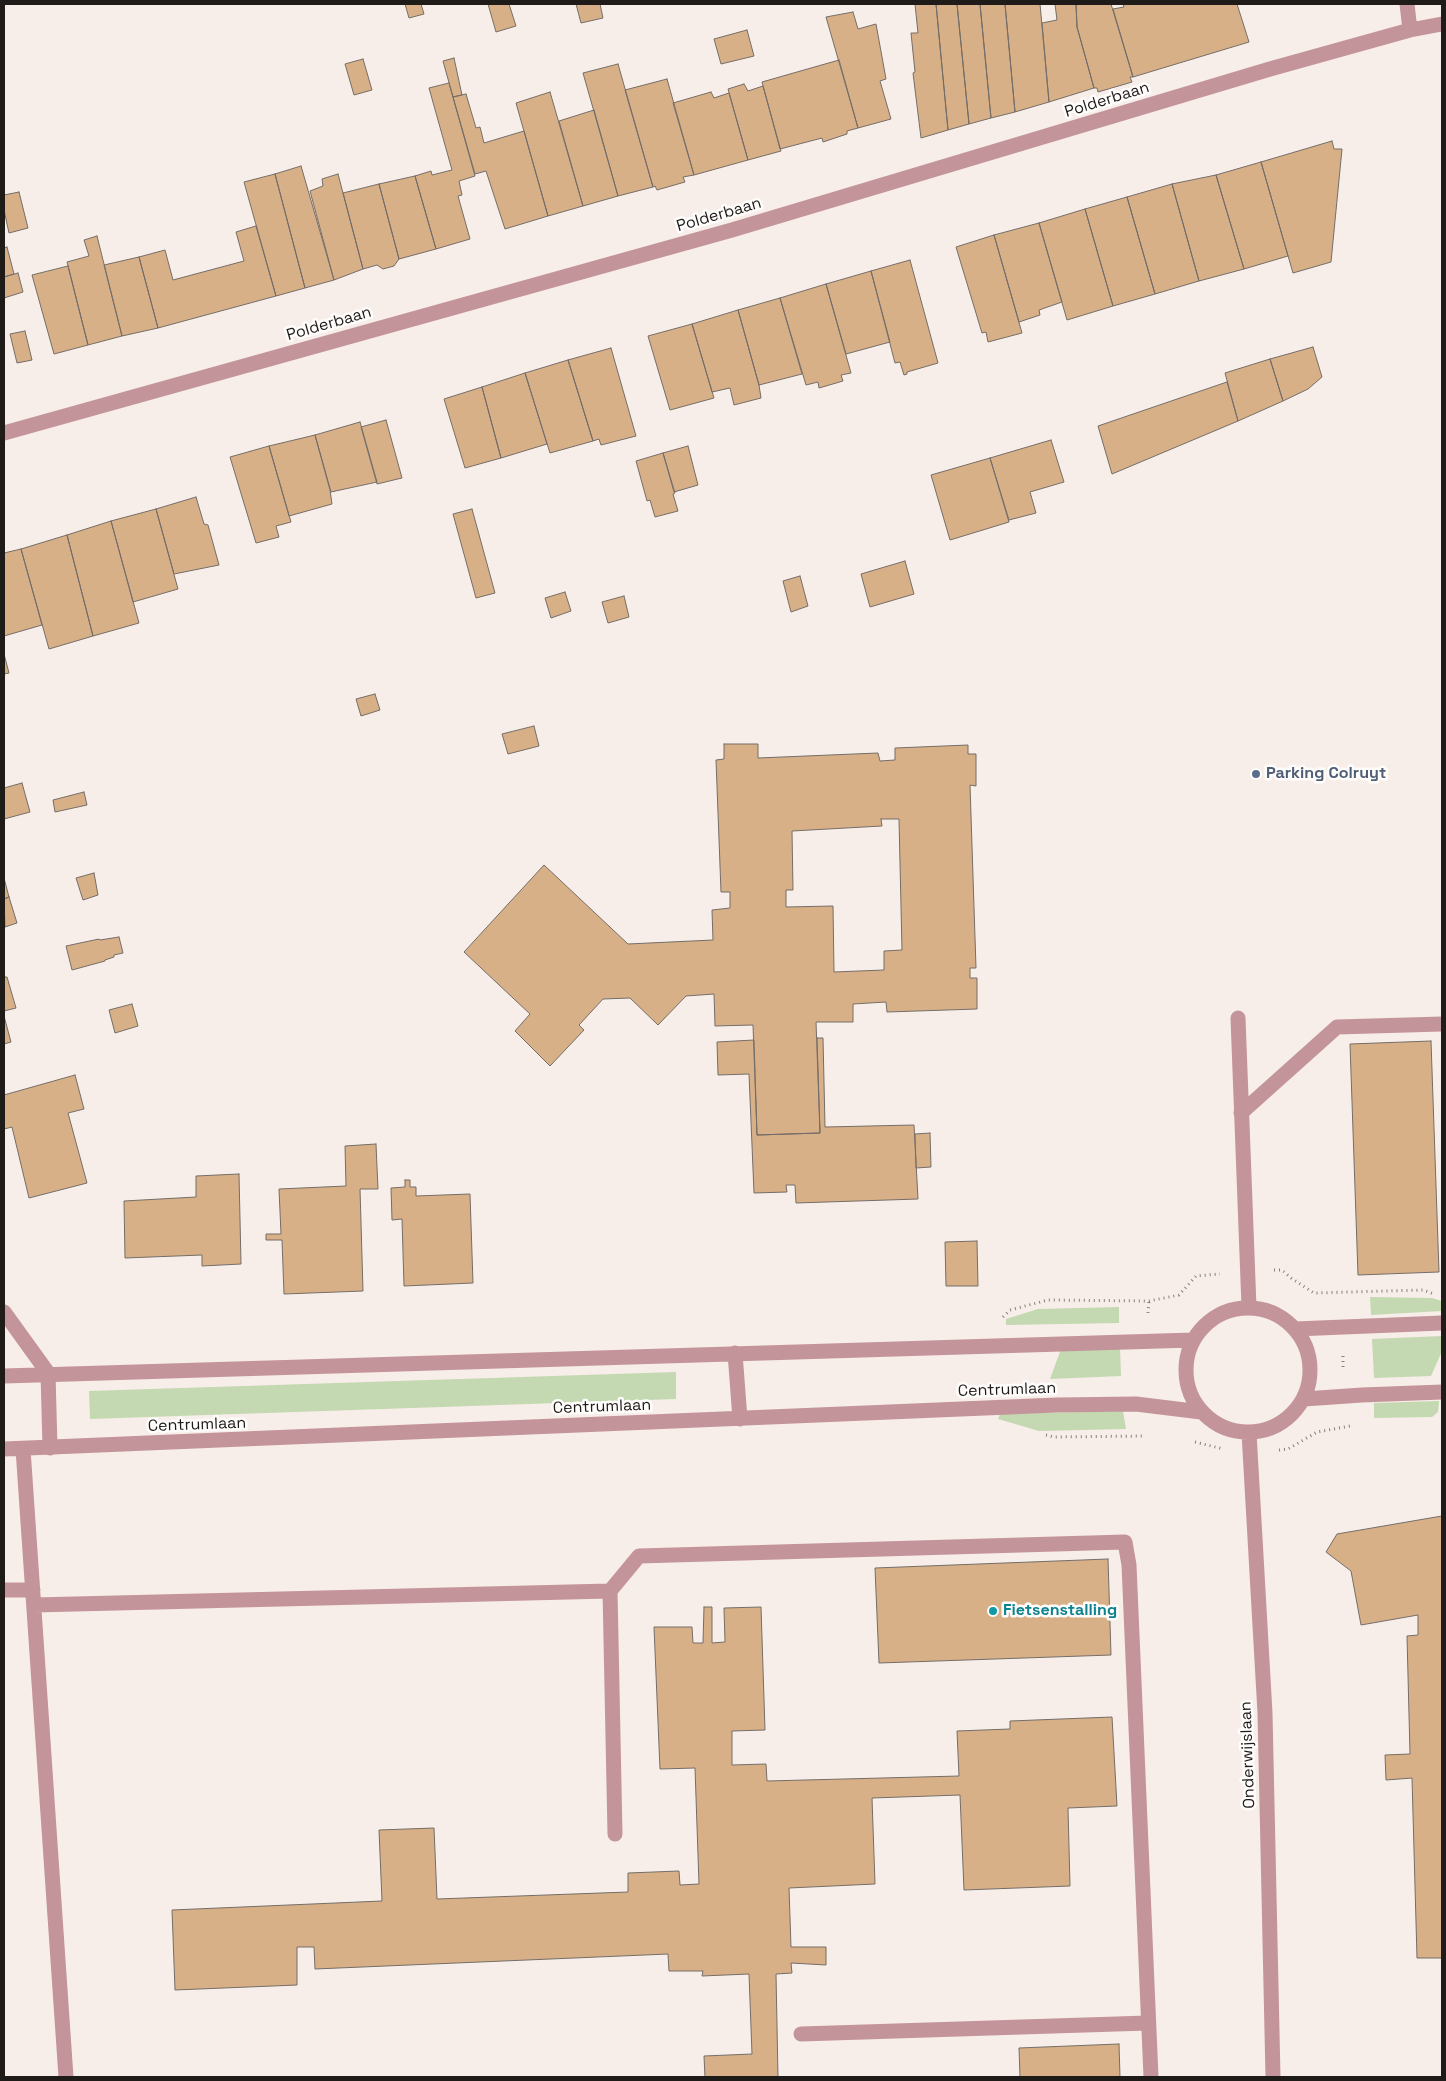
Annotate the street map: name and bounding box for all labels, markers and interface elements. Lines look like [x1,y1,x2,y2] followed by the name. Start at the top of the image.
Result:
[1062,78,1152,122] street label: Polderbaan
[674,194,764,236] street label: Polderbaan
[284,303,374,345] street label: Polderbaan
[1266,764,1386,784] place label: Parking Colruyt
[1250,768,1262,780] marker: Parking Colruyt
[957,1379,1057,1401] street label: Centrumlaan
[552,1396,652,1418] street label: Centrumlaan
[147,1414,247,1436] street label: Centrumlaan
[1003,1601,1117,1621] place label: Fietsenstalling
[987,1605,999,1617] marker: Fietsenstalling
[1237,1701,1259,1809] street label: Onderwijslaan

